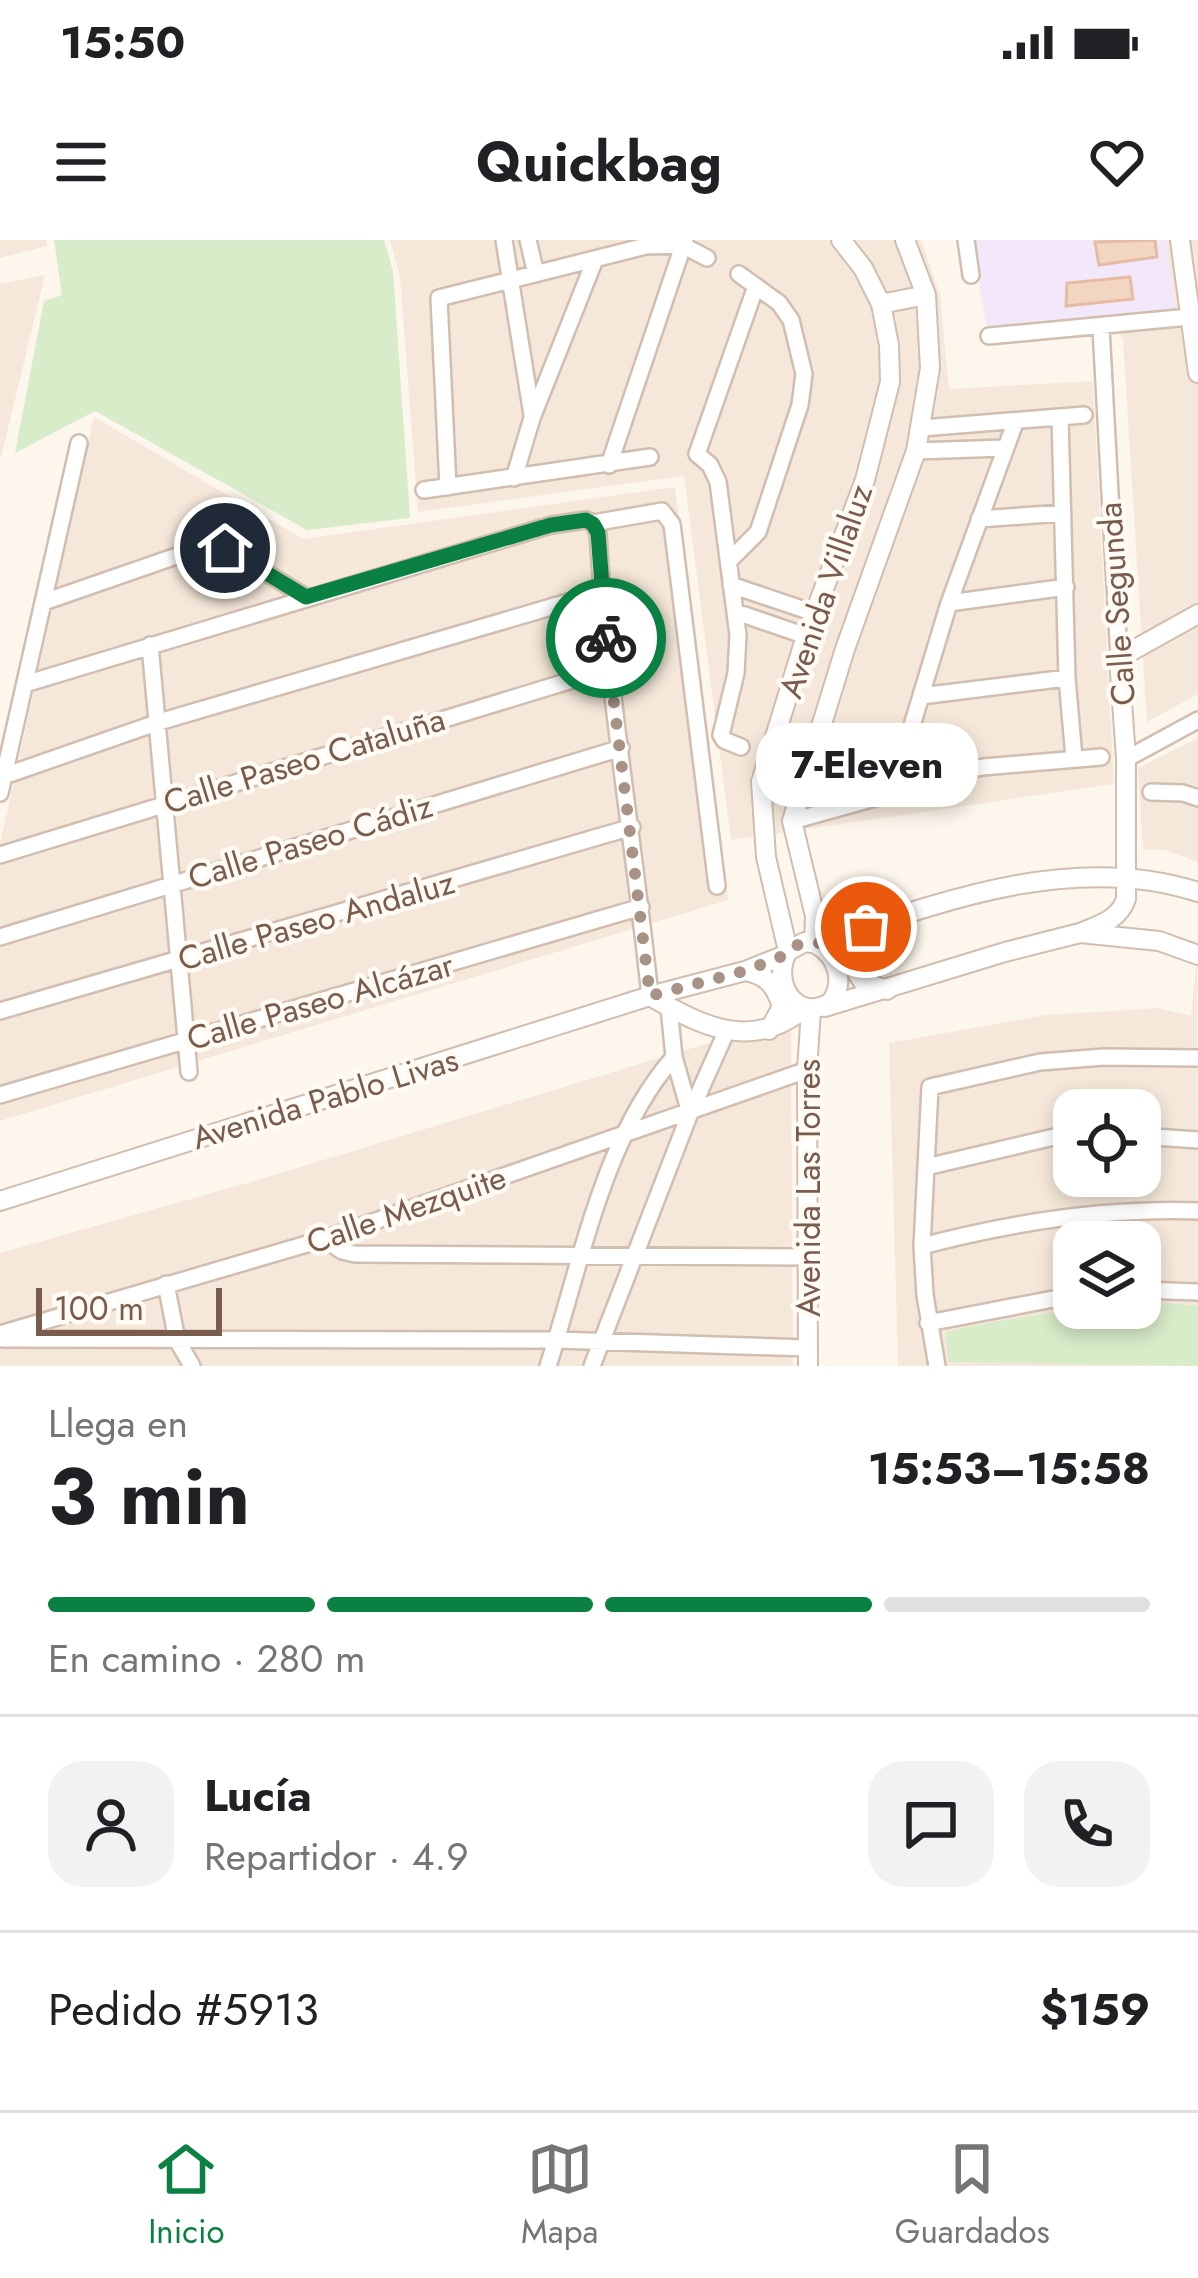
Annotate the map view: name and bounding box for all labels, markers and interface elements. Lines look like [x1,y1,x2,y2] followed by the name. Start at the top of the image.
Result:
[60,10,185,75] text: 15:50
[476,123,722,201] text: Quickbag
[48,129,114,195] icon: menu
[1084,129,1150,195] icon: heart
[767,478,884,704] street label: Avenida Villaluz
[174,497,276,599] pin
[1086,501,1147,707] street label: Calle Segunda
[192,515,258,581] icon: home
[546,578,666,698] courier
[573,605,639,671] icon: bike
[158,695,451,826] street label: Calle Paseo Cataluña
[755,723,977,807] callout: 7-Eleven
[791,736,943,793] text: 7-Eleven
[182,782,438,901] street label: Calle Paseo Cádiz
[172,859,460,982] street label: Calle Paseo Andaluz
[815,876,917,978] pin
[833,894,899,960] icon: bag
[181,941,460,1062] street label: Calle Paseo Alcázar
[186,1036,464,1161] street label: Avenida Pablo Livas
[785,1059,832,1317] street label: Avenida Las Torres
[1053,1089,1161,1329] map controls
[1053,1089,1161,1197] button: locate
[300,1153,512,1266] street label: Calle Mezquite
[1053,1221,1161,1329] button: layers
[36,1282,222,1335] scale bar
[54,1285,144,1332] text: 100 m
[48,1395,188,1452] text: Llega en
[868,1436,1150,1501] text: 15:53–15:58
[48,1441,250,1553] text: 3 min
[48,1630,365,1687] text: En camino · 280 m
[48,1761,174,1887] button: person
[868,1761,994,1887] button: chat
[1024,1761,1150,1887] button: phone
[204,1763,312,1828] text: Lucía
[204,1828,469,1885] text: Repartidor · 4.9
[48,1977,319,2042] text: Pedido #5913
[1040,1977,1150,2042] text: $159
[148,2136,225,2255] tab: Inicio
[521,2136,598,2255] tab: Mapa
[895,2136,1050,2255] tab: Guardados

